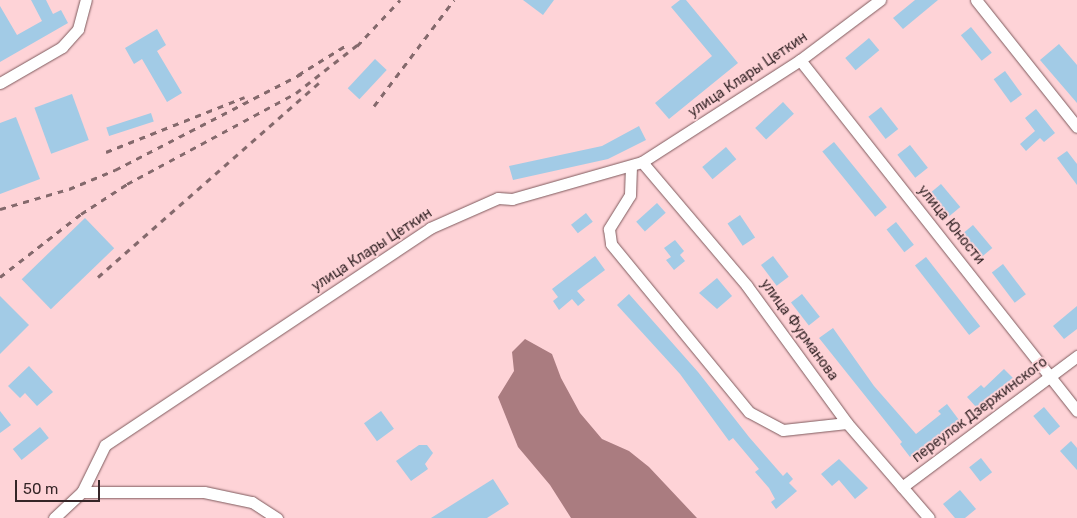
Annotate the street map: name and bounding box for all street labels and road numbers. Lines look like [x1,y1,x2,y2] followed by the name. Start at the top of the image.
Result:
[685,29,811,121] street label: улица Клары Цеткин
[914,182,988,268] street label: улица Юности
[309,205,435,295] street label: улица Клары Цеткин
[757,276,841,384] street label: улица Фурманова
[909,354,1051,466] street label: переулок Дзержинского

